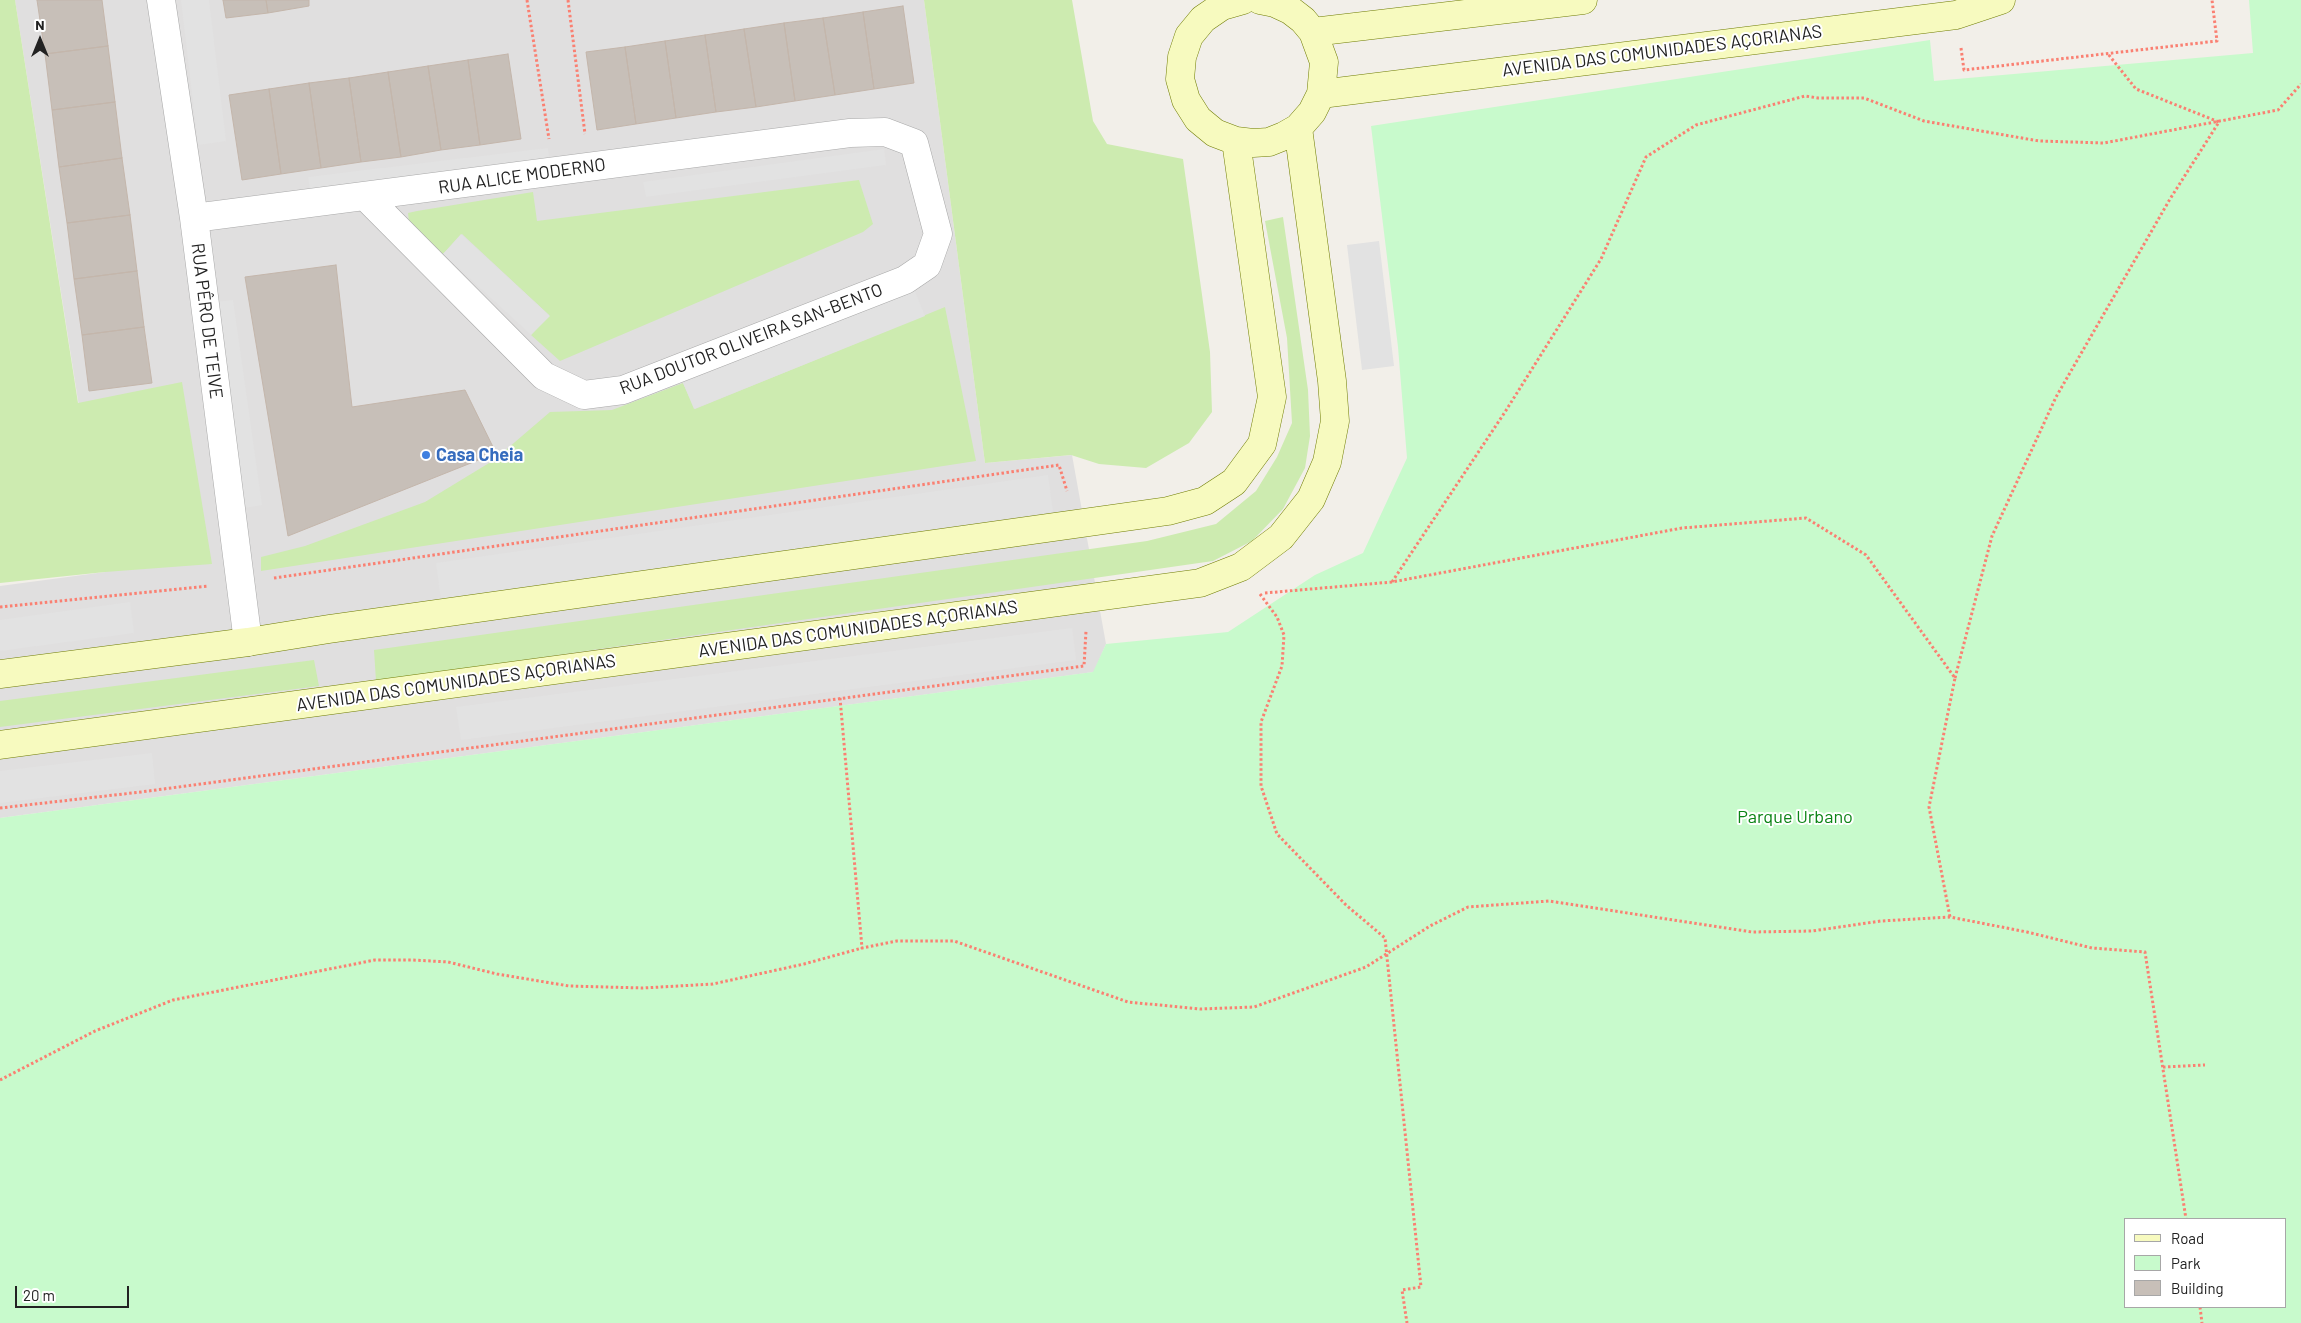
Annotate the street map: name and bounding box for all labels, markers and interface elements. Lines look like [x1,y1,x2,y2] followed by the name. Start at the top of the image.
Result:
[15,15,65,65] north arrow
[35,16,45,33] text: N
[1501,21,1823,81] street label: AVENIDA DAS COMUNIDADES AÇORIANAS
[437,154,607,198] street label: RUA ALICE MODERNO
[187,242,227,400] street label: RUA PÊRO DE TEIVE
[616,279,886,399] street label: RUA DOUTOR OLIVEIRA SAN-BENTO
[436,444,523,466] place label: Casa Cheia
[420,449,432,461] marker: Casa Cheia
[697,596,1019,662] street label: AVENIDA DAS COMUNIDADES AÇORIANAS
[295,650,617,716] street label: AVENIDA DAS COMUNIDADES AÇORIANAS
[1737,806,1853,828] park label: Parque Urbano
[2124,1218,2286,1308] legend
[2171,1229,2204,1247] text: Road
[2171,1254,2200,1272] text: Park
[18,1276,131,1308] scale bar
[2171,1279,2224,1297] text: Building
[23,1286,55,1304] text: 20 m

